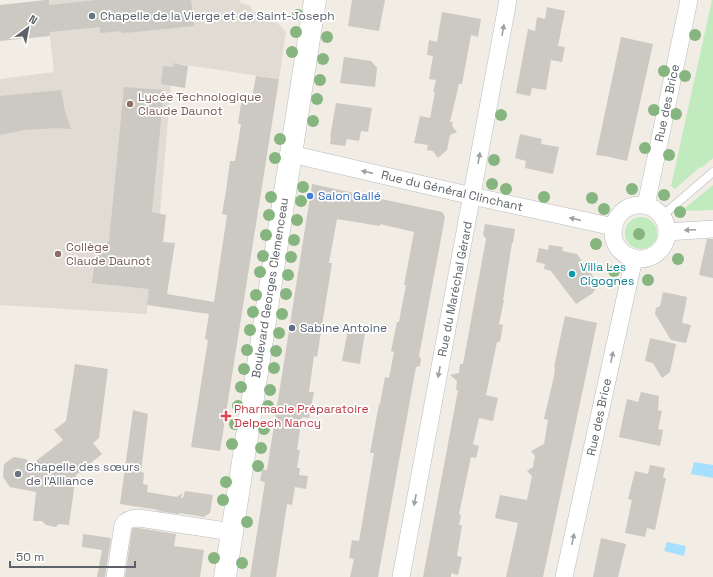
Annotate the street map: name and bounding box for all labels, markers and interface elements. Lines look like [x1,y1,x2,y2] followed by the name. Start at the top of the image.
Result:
[8,8,48,48] north arrow
[100,8,335,24] place label: Chapelle de la Vierge et de Saint-Joseph
[87,11,97,21] marker: Chapelle de la Vierge et de Saint-Joseph
[26,12,40,27] text: N
[500,24,506,36] one-way arrow
[651,63,683,143] street label: Rue des Brice
[138,89,261,119] place label: Lycée Technologique Claude Daunot
[125,99,135,109] marker: Lycée Technologique Claude Daunot
[476,152,482,164] one-way arrow
[380,167,524,215] street label: Rue du Général Clinchant
[361,168,373,174] one-way arrow
[318,188,381,204] place label: Salon Gallé
[305,191,315,201] marker: Salon Gallé
[248,197,292,379] street label: Boulevard Georges Clemenceau
[569,216,582,222] one-way arrow
[434,220,476,358] street label: Rue du Maréchal Gérard
[684,227,696,234] one-way arrow
[66,239,151,269] place label: Collège Claude Daunot
[53,249,63,259] marker: Collège Claude Daunot
[580,259,634,289] place label: Villa Les Cigognes
[567,269,577,279] marker: Villa Les Cigognes
[300,320,387,336] place label: Sabine Antoine
[287,323,297,333] marker: Sabine Antoine
[610,351,616,363] one-way arrow
[436,366,442,378] one-way arrow
[583,377,615,457] street label: Rue des Brice
[234,401,369,431] place label: Pharmacie Préparatoire Delpech Nancy
[221,411,231,421] marker: Pharmacie Préparatoire Delpech Nancy
[26,459,140,489] place label: Chapelle des sœurs de l'Alliance
[13,469,23,479] marker: Chapelle des sœurs de l'Alliance
[412,494,418,506] one-way arrow
[570,533,576,545] one-way arrow
[10,543,135,569] scale bar
[16,549,44,565] text: 50 m

